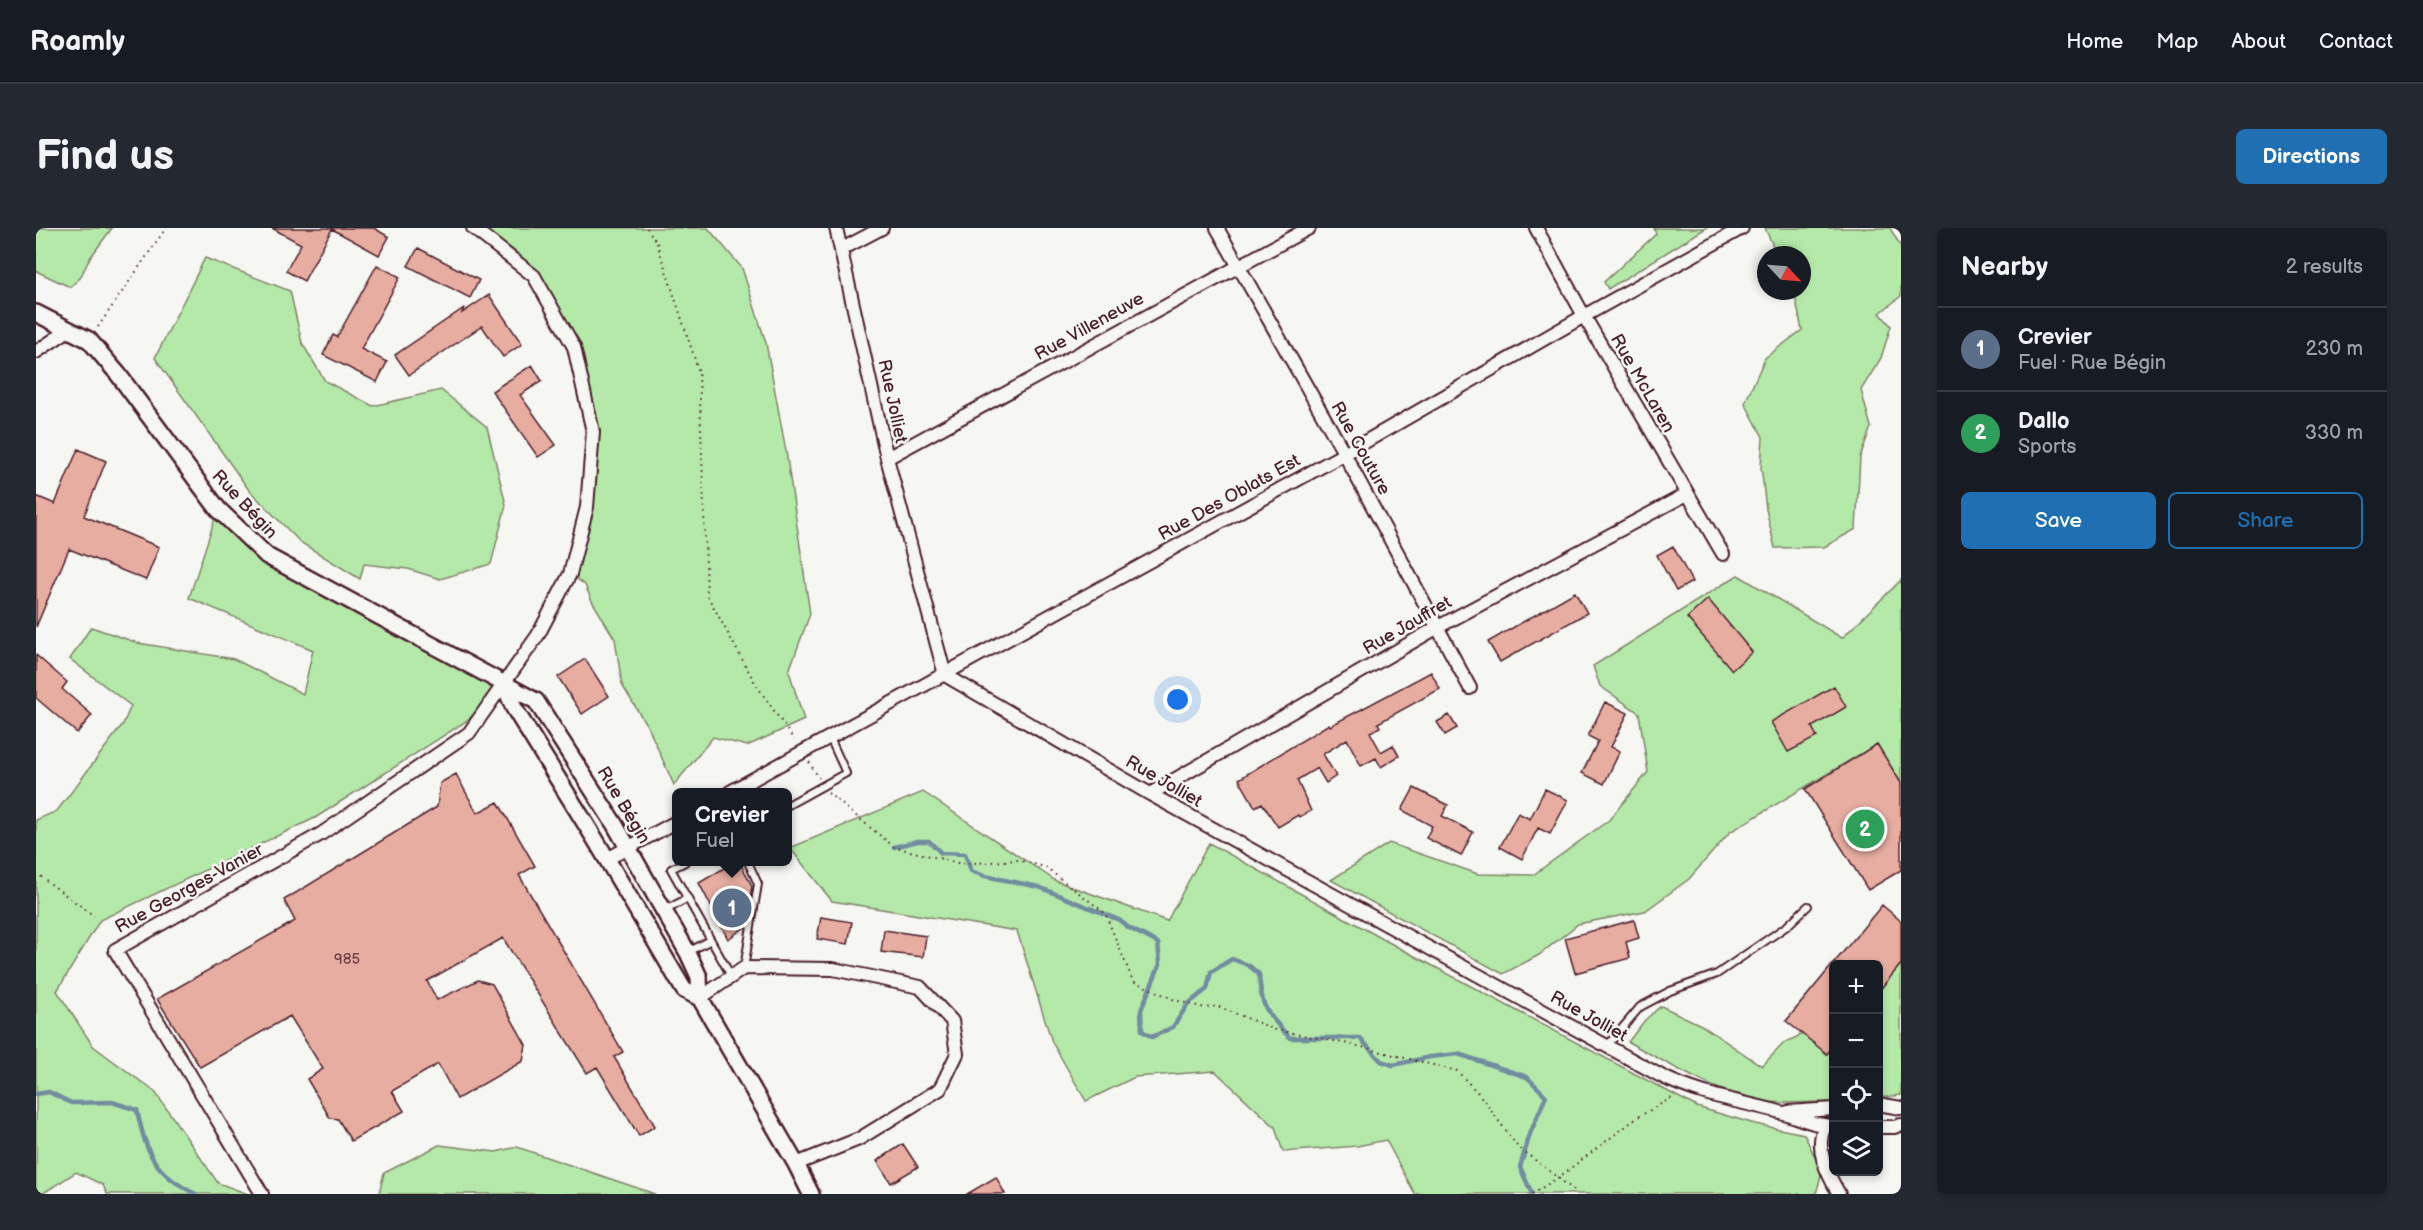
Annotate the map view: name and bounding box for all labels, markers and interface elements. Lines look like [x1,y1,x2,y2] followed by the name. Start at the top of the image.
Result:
[30,25,125,58] text: Roamly
[2066,29,2123,54] text: Home
[2156,29,2198,54] text: Map
[2231,29,2286,54] text: About
[2319,29,2393,54] text: Contact
[2236,129,2387,184] button: Directions
[36,131,174,182] text: Find us
[1757,246,1811,300] north arrow
[1961,252,2048,283] text: Nearby
[2286,255,2363,279] text: 2 results
[1031,288,1148,365] street label: Rue Villeneuve
[2018,324,2092,351] text: Crevier
[1606,330,1679,436] street label: Rue McLaren
[1976,337,1985,361] text: 1
[2306,337,2363,361] text: 230 m
[2018,351,2166,375] text: Fuel · Rue Bégin
[873,357,912,445] street label: Rue Jolliet
[1326,398,1395,499] street label: Rue Couture
[2018,408,2070,435] text: Dallo
[1975,421,1986,445] text: 2
[2305,421,2363,445] text: 330 m
[2018,435,2076,459] text: Sports
[1155,449,1304,545] street label: Rue Des Oblats Est
[208,466,282,543] street label: Rue Bégin
[1961,492,2156,549] button: Save
[2168,492,2363,549] button: Share
[1359,591,1456,659] street label: Rue Jauffret
[1163,685,1192,714] your location
[1122,751,1206,812] street label: Rue Jolliet
[592,763,655,848] street label: Rue Bégin
[672,788,792,866] popup
[695,802,769,829] text: Crevier
[1846,806,1884,852] pin: 2
[695,829,734,853] text: Fuel
[112,839,267,938] street label: Rue Georges-Vanier
[712,886,752,930] pin: 1
[334,950,360,969] house number: 985
[1829,960,1883,1176] map controls
[1829,960,1883,1014] button: +
[1546,987,1631,1046] street label: Rue Jolliet
[1829,1014,1883,1068] button: −
[1829,1068,1883,1122] button: locate
[1829,1122,1883,1176] button: layers

